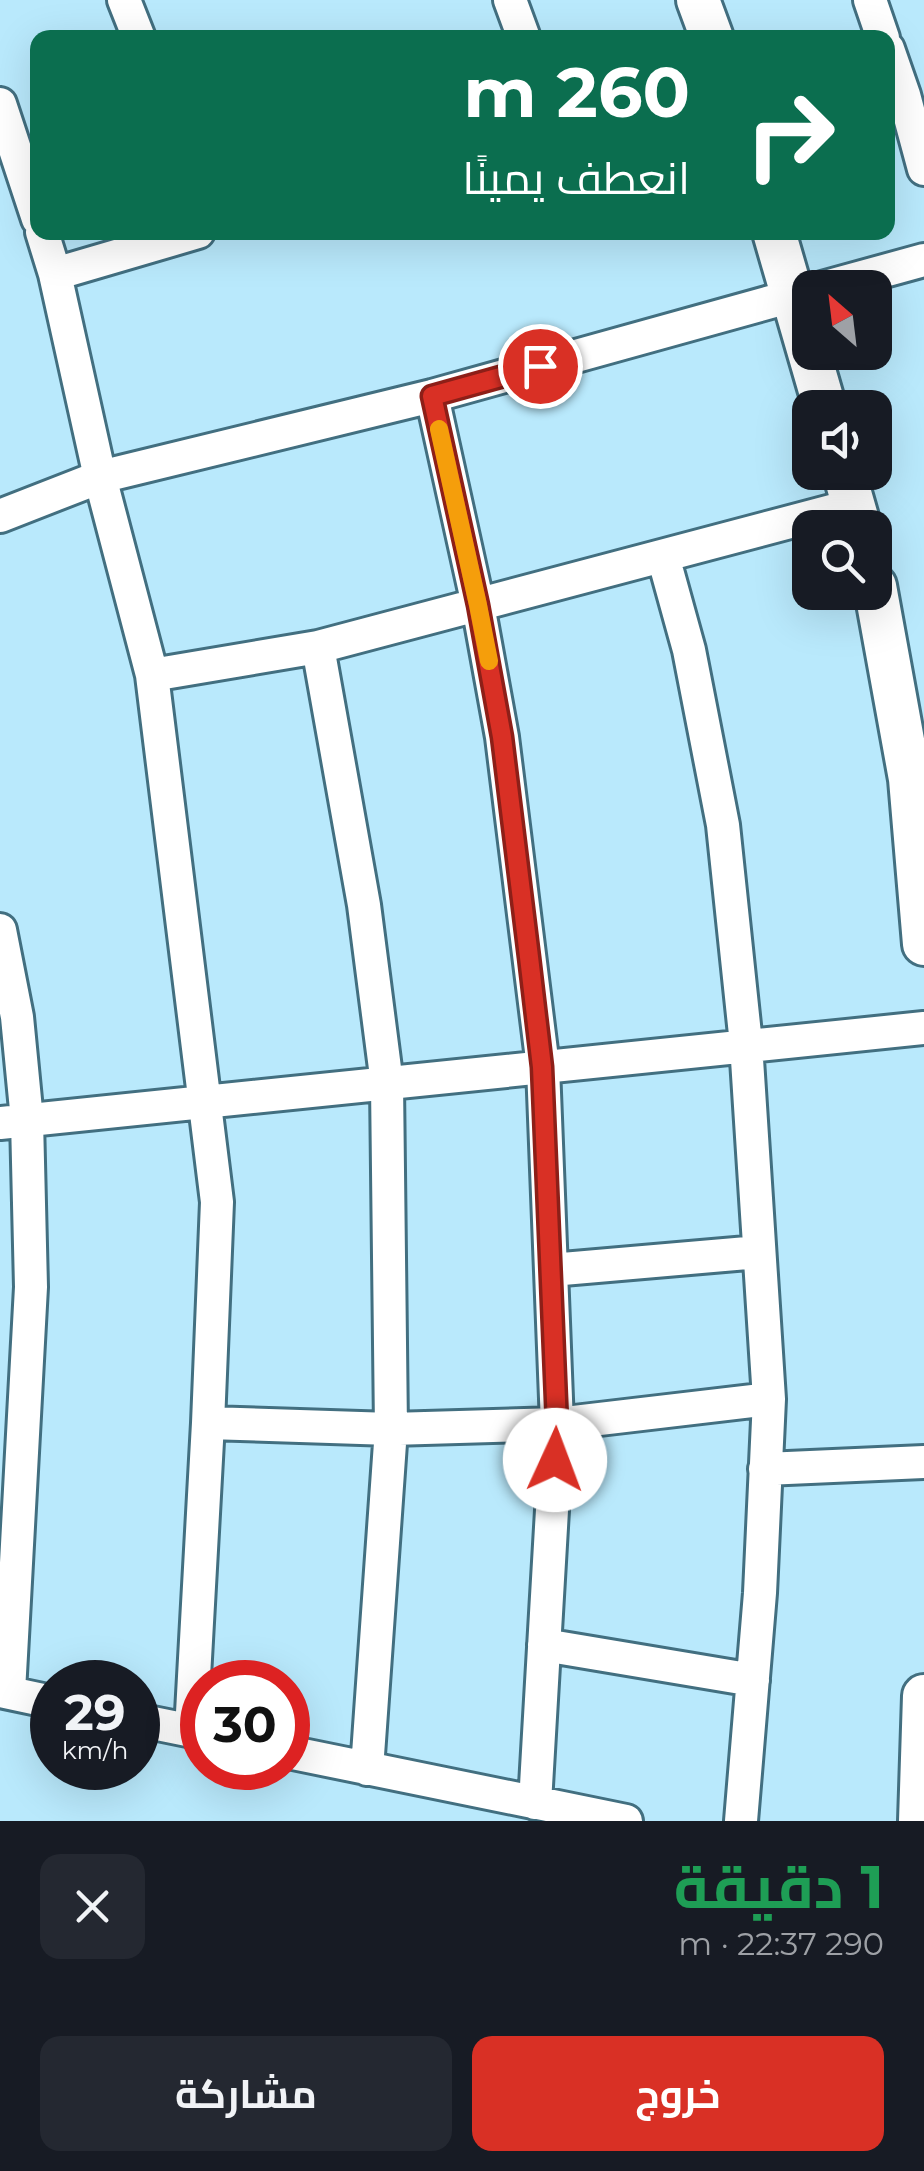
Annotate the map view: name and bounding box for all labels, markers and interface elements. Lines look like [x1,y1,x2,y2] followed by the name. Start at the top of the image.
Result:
[463,49,690,135] text: 260 m
[725,70,855,200] icon: right
[462,150,690,205] text: انعطف يمينًا
[792,270,892,370] north arrow
[792,270,892,610] map controls
[498,324,583,409] pin
[513,339,568,394] icon: arrive
[792,390,892,490] button: sound
[792,510,892,610] button: search
[503,1408,607,1512] position arrow
[180,1660,310,1790] speed limit sign: 30
[64,1682,126,1743] text: 29
[62,1735,128,1765] text: km/h
[674,1850,884,1923] text: 1 دقيقة
[40,1854,145,1959] button: close
[678,1924,884,1963] text: 290 m · 22:37
[40,2036,452,2151] button: مشاركة
[472,2036,884,2151] button: خروج

